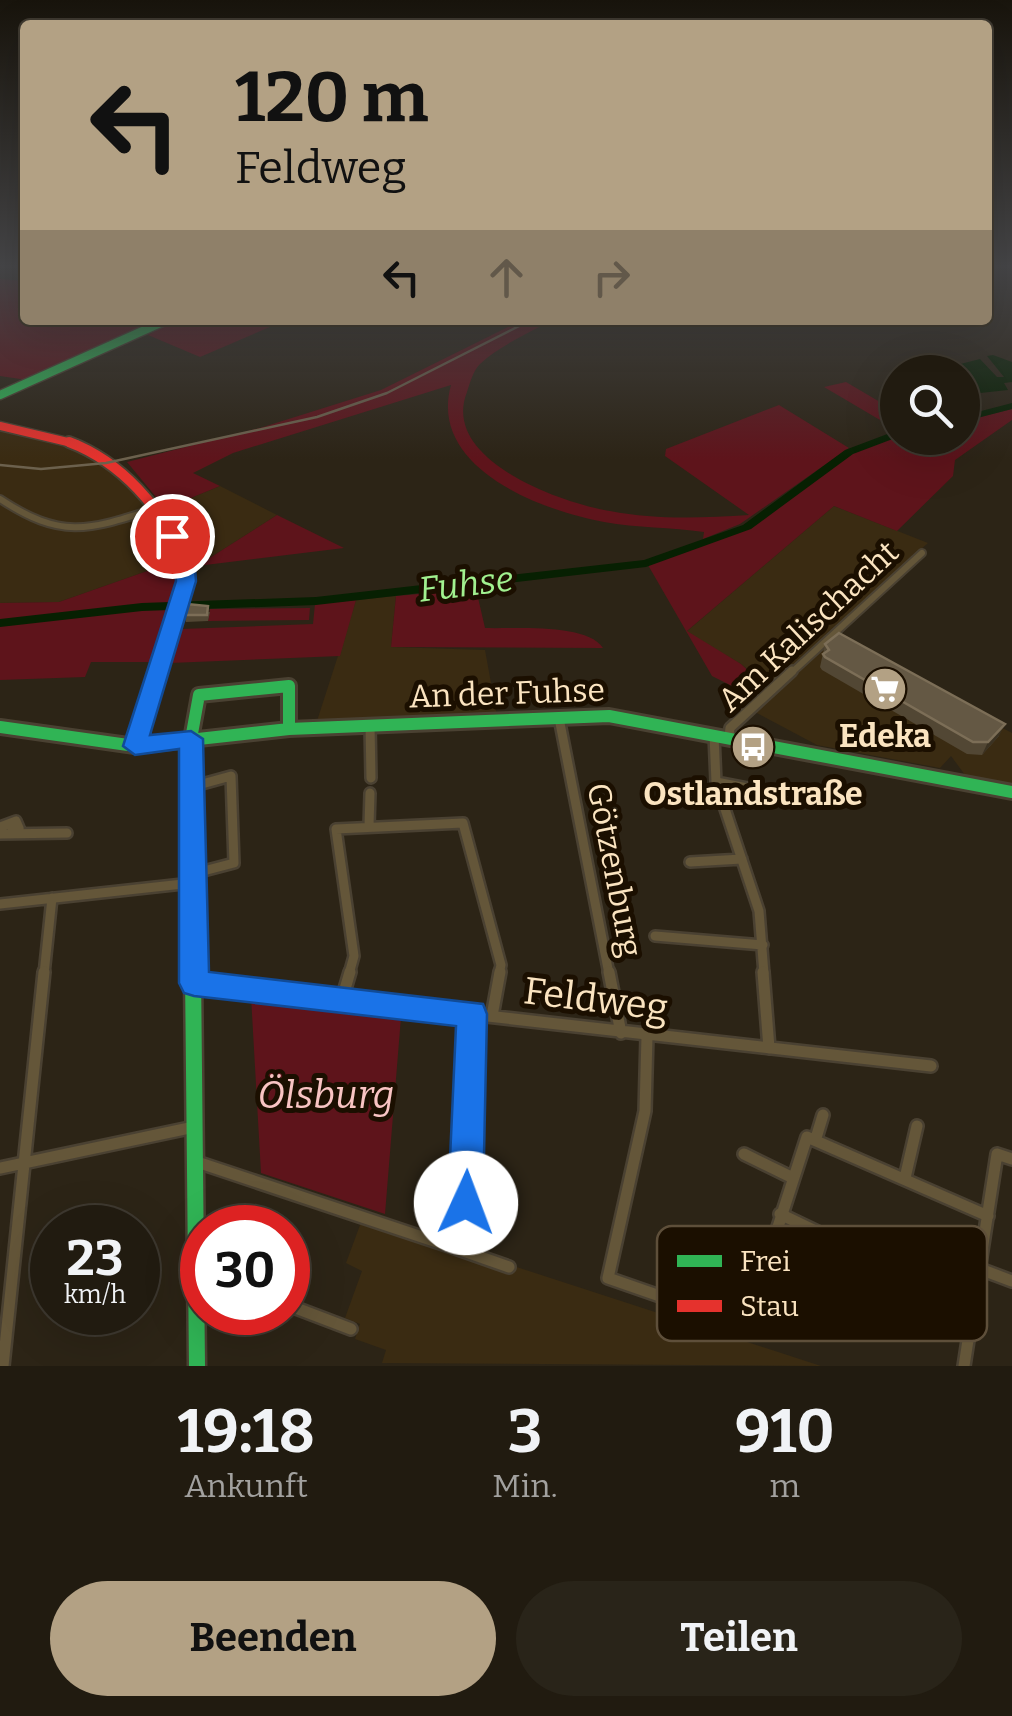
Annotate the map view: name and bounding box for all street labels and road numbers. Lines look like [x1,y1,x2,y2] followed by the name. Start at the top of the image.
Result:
[710,533,906,719] street label: Am Kalischacht
[408,671,606,715] street label: An der Fuhse
[580,780,650,960] street label: Götzenburg
[521,967,671,1031] street label: Feldweg

